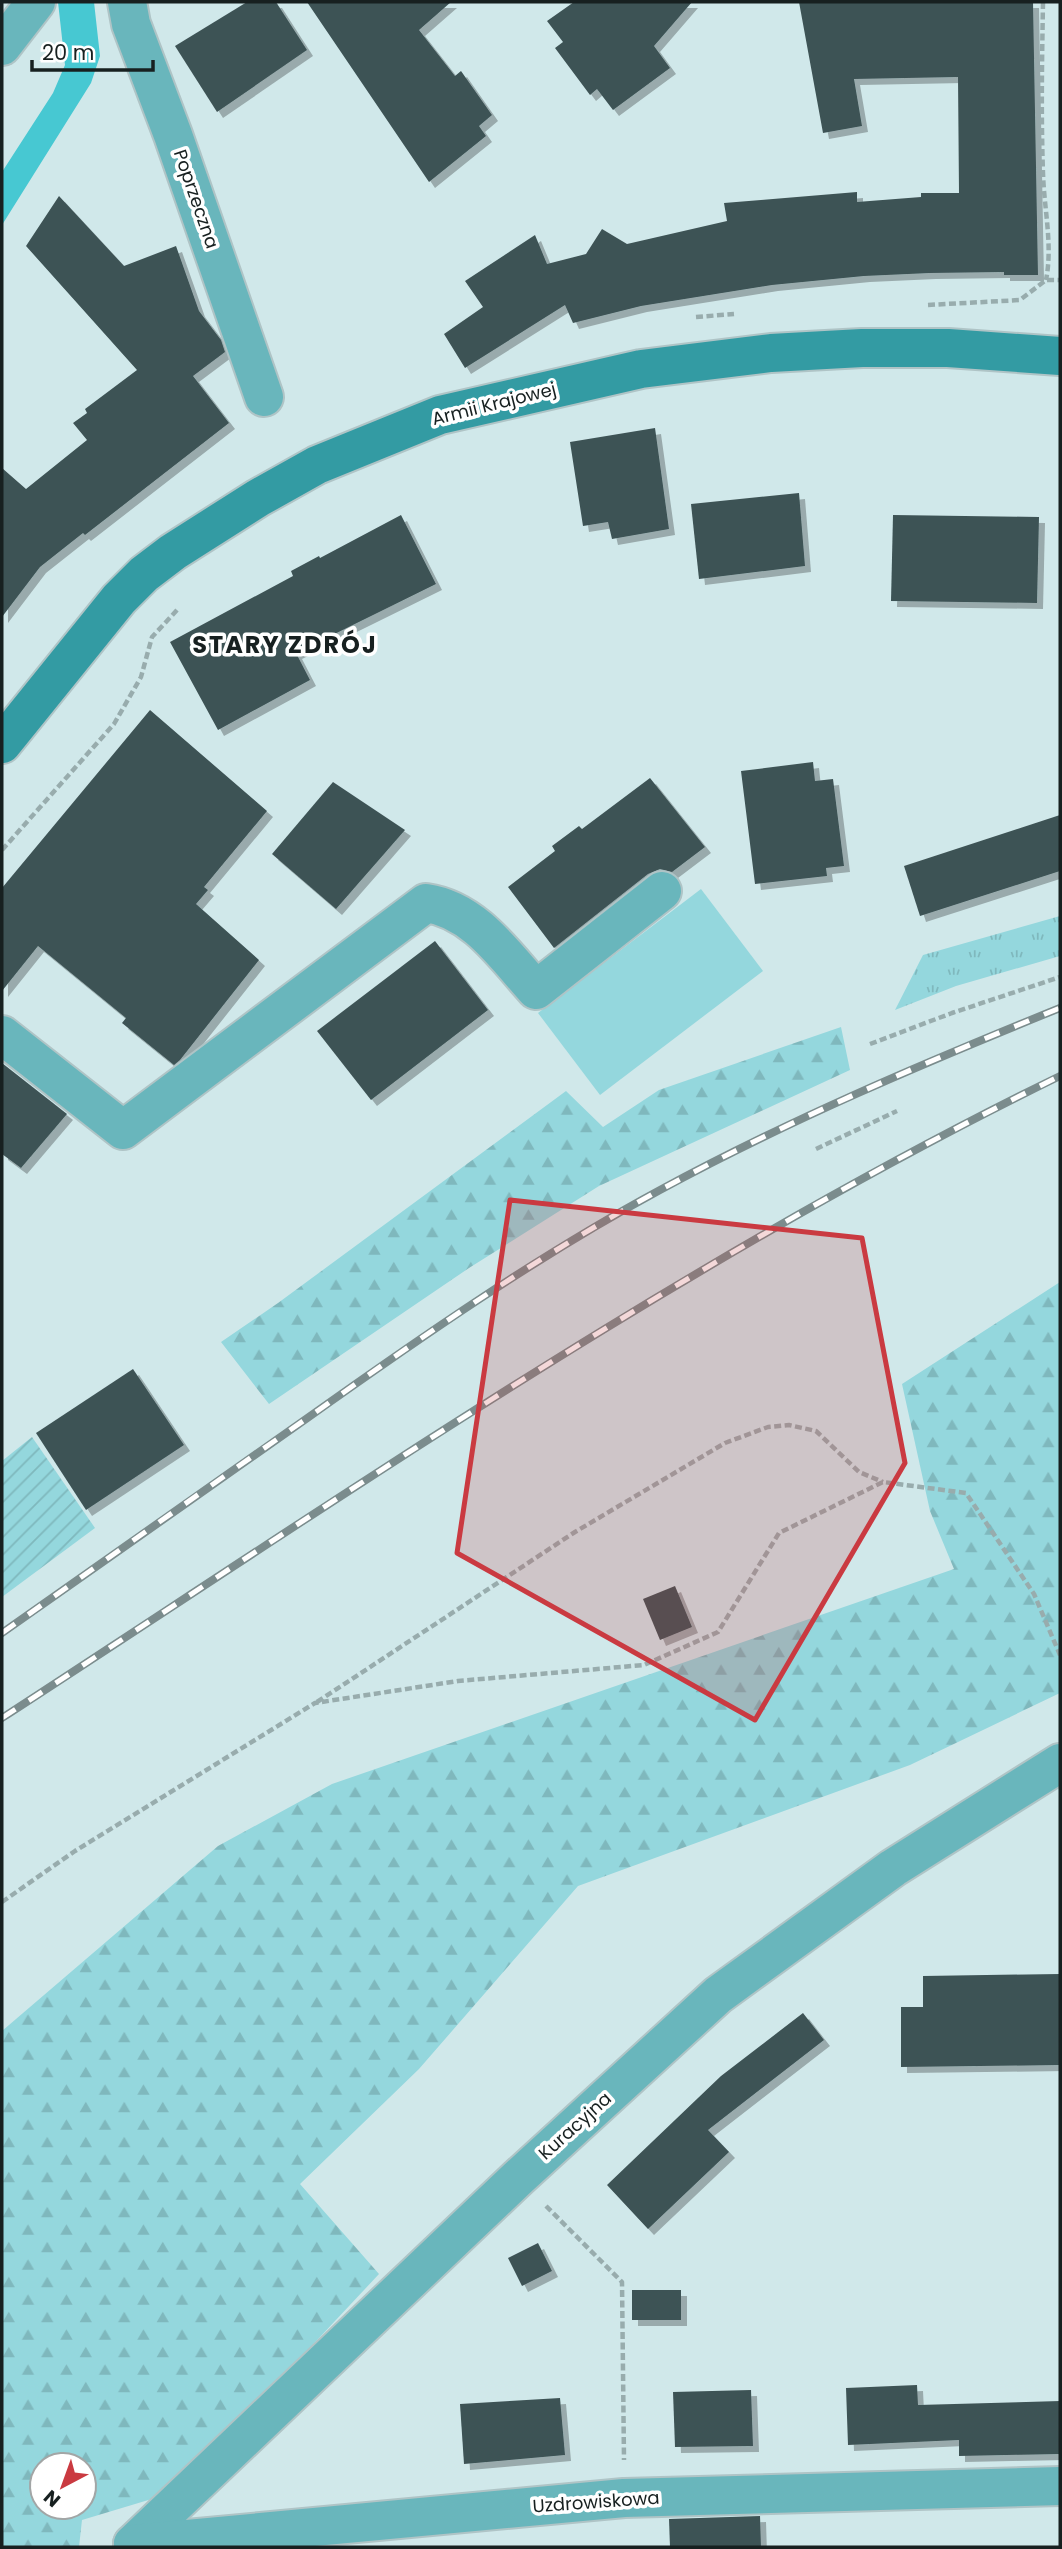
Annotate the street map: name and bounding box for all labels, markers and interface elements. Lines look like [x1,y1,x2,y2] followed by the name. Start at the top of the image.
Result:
[32,28,152,72] scale bar
[42,38,95,67] text: 20 m
[168,146,225,252] street label: Poprzeczna
[429,376,559,431] street label: Armii Krajowej
[192,628,378,661] district label: STARY ZDRÓJ
[533,2086,617,2165] street label: Kuracyjna
[28,2451,98,2521] north arrow
[38,2484,66,2513] text: N
[532,2485,660,2518] street label: Uzdrowiskowa

